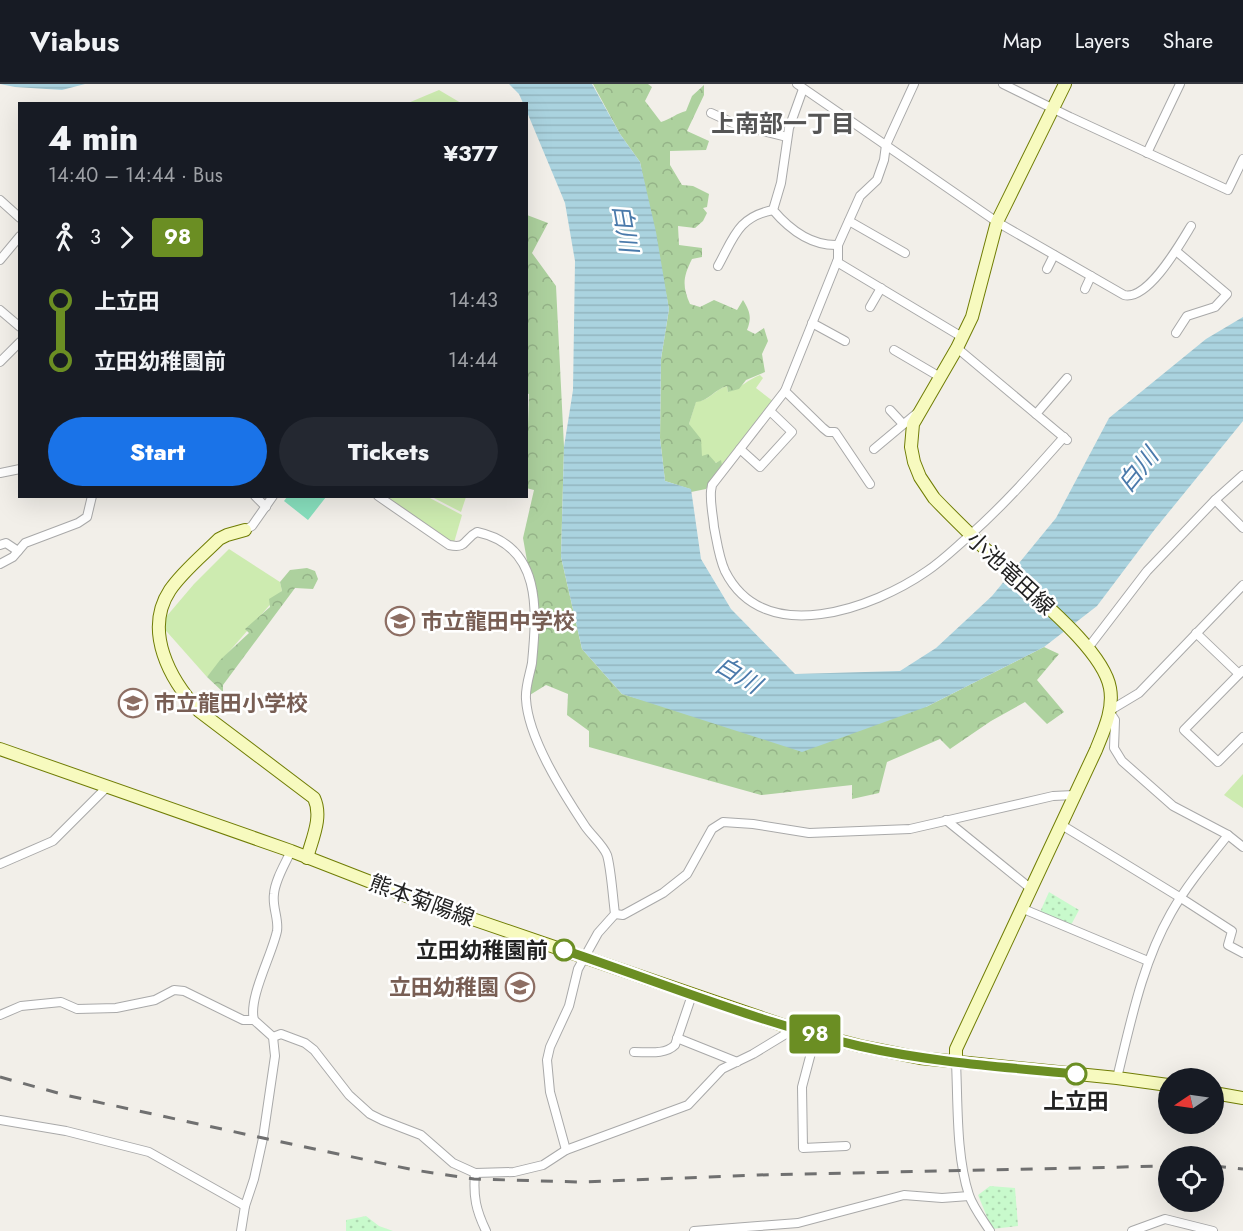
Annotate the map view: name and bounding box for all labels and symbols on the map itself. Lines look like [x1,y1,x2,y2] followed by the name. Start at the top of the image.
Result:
[711,106,855,141] district label: 上南部一丁目
[604,201,647,258] water label: 白川
[1109,438,1168,499] water label: 白川
[960,524,1062,622] street label: 小池竜田線
[384,605,416,637] school or university icon: 市立龍田中学校
[421,605,575,637] place label: 市立龍田中学校
[709,647,770,703] water label: 白川
[117,687,149,719] school or university icon: 市立龍田小学校
[154,687,308,719] place label: 市立龍田小学校
[365,866,479,934] street label: 熊本菊陽線
[416,934,548,966] place label: 立田幼稚園前
[553,939,575,961] marker: 立田幼稚園前
[389,971,499,1003] place label: 立田幼稚園
[504,971,536,1003] school or university icon: 立田幼稚園
[788,1014,842,1054] line badge: 98
[1065,1063,1087,1085] marker: 上立田
[1158,1068,1224,1134] north arrow
[1043,1085,1109,1117] place label: 上立田

